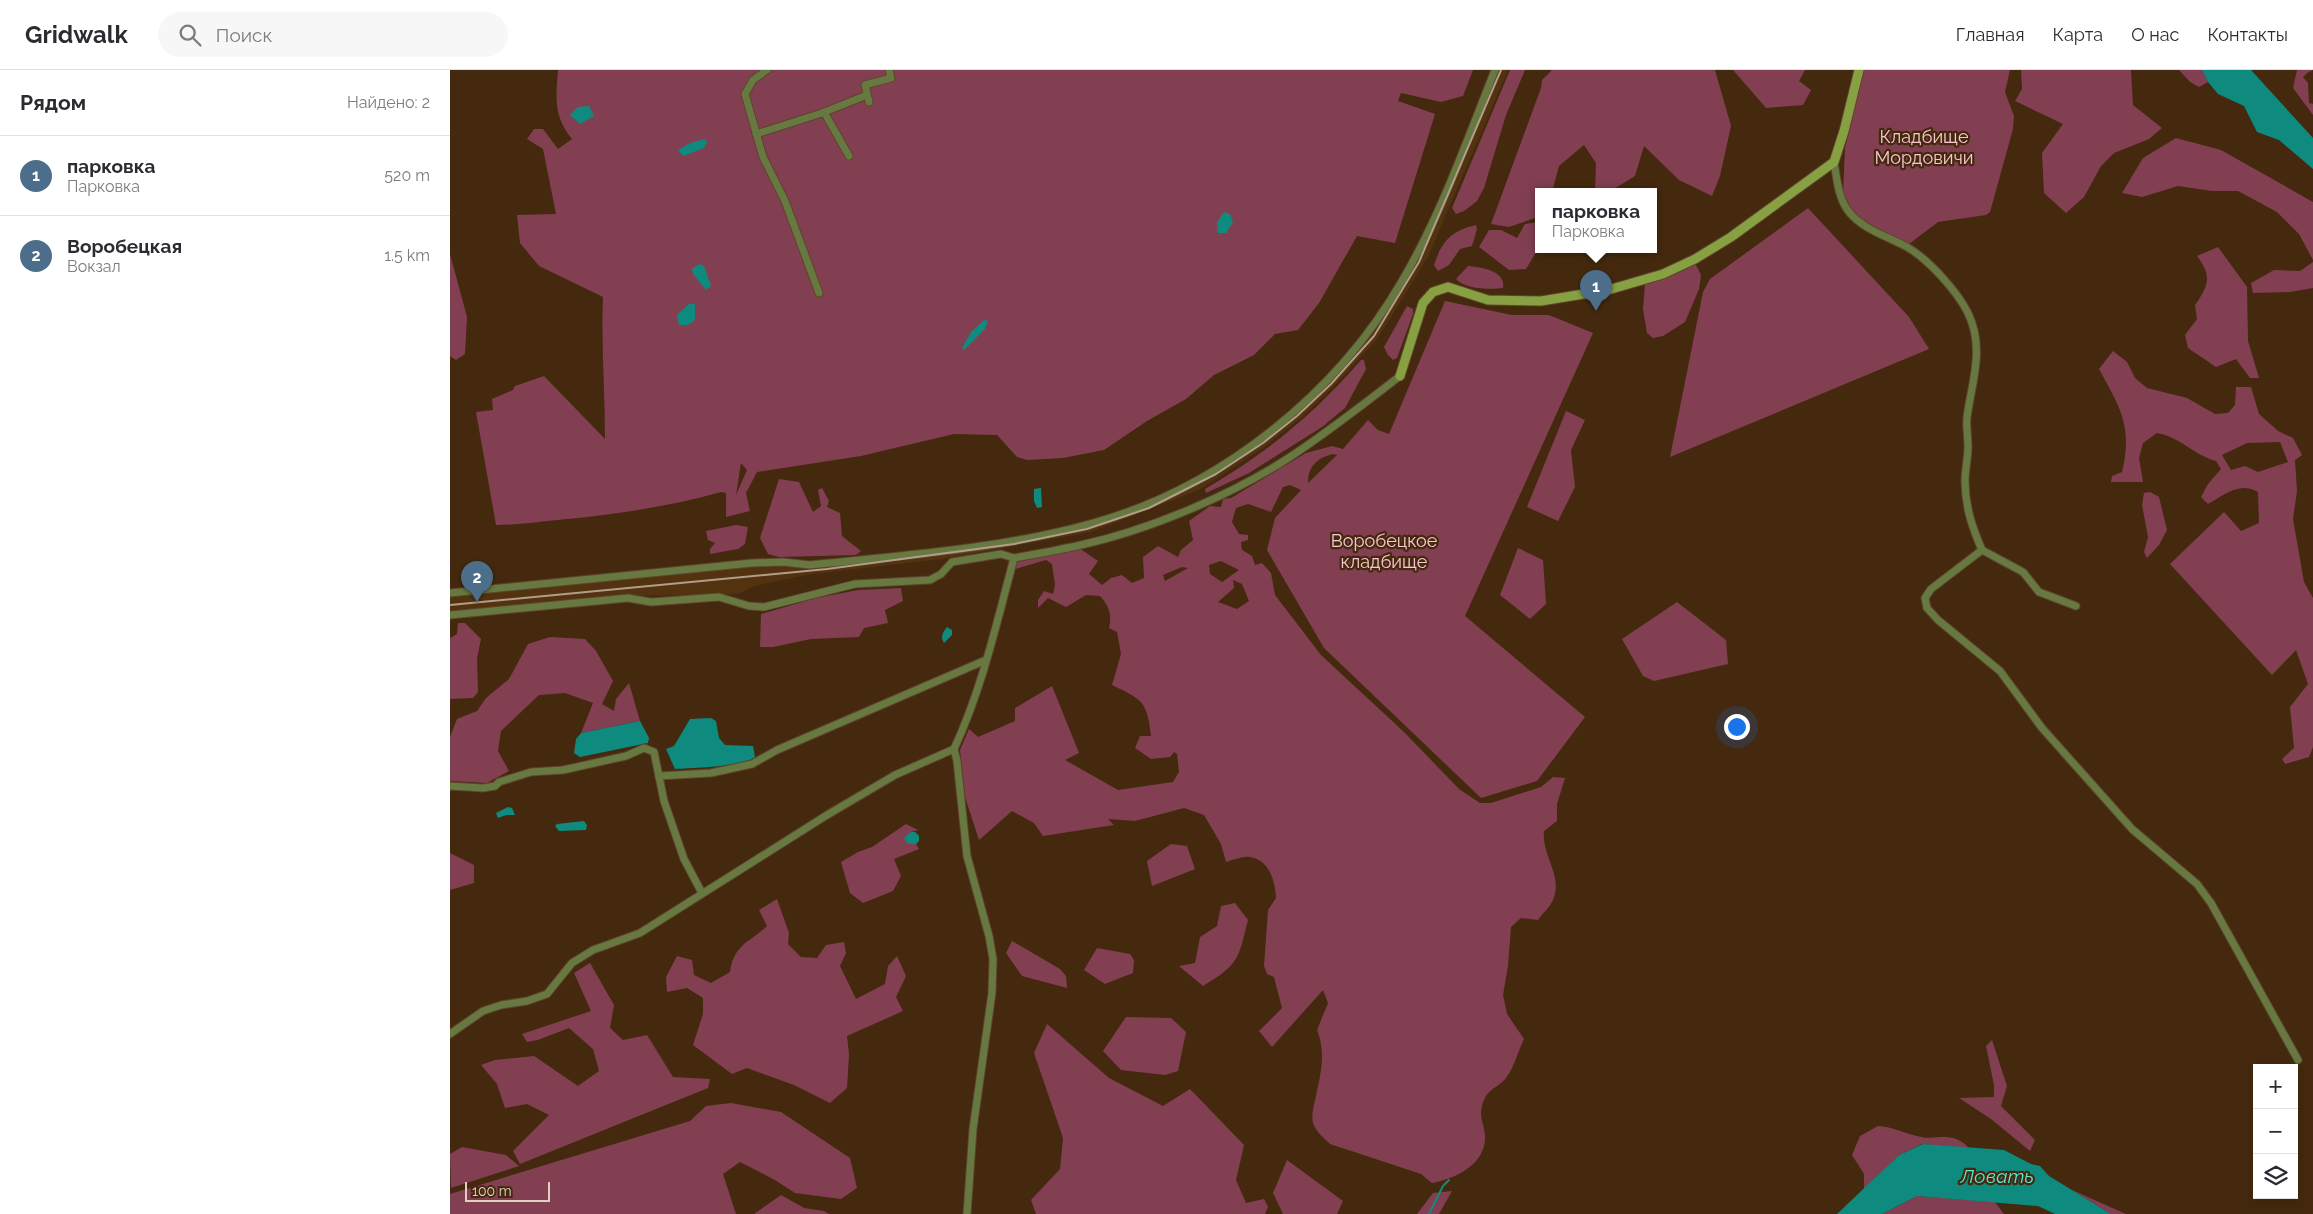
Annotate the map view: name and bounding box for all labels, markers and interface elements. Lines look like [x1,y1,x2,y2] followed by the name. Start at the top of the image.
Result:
[158,12,508,57] search box
[25,20,128,49] text: Gridwalk
[176,21,204,49] icon: search
[216,24,272,46] text: Поиск
[1956,24,2024,45] text: Главная
[2052,24,2103,45] text: Карта
[2131,24,2179,45] text: О нас
[2207,24,2288,45] text: Контакты
[20,90,86,115] text: Рядом
[347,93,430,112] text: Найдено: 2
[1875,126,1973,168] park label: Кладбище Мордовичи
[67,155,155,177] text: парковка
[32,166,40,185] text: 1
[384,166,430,185] text: 520 m
[67,177,140,196] text: Парковка
[1535,188,1657,253] popup
[1552,200,1640,222] text: парковка
[1552,222,1625,241] text: Парковка
[67,235,182,257] text: Воробецкая
[31,246,41,265] text: 2
[384,246,430,265] text: 1.5 km
[67,257,121,276] text: Вокзал
[1580,270,1612,311] pin: 1
[1331,530,1438,572] park label: Воробецкое кладбище
[461,561,493,602] pin: 2
[1724,714,1750,740] your location
[2253,1064,2298,1199] map controls
[2253,1064,2298,1109] button: +
[2253,1109,2298,1154] button: −
[2253,1154,2298,1199] button: layers
[1959,1165,2034,1187] water label: Ловать
[465,1179,550,1202] scale bar
[472,1183,512,1199] text: 100 m

